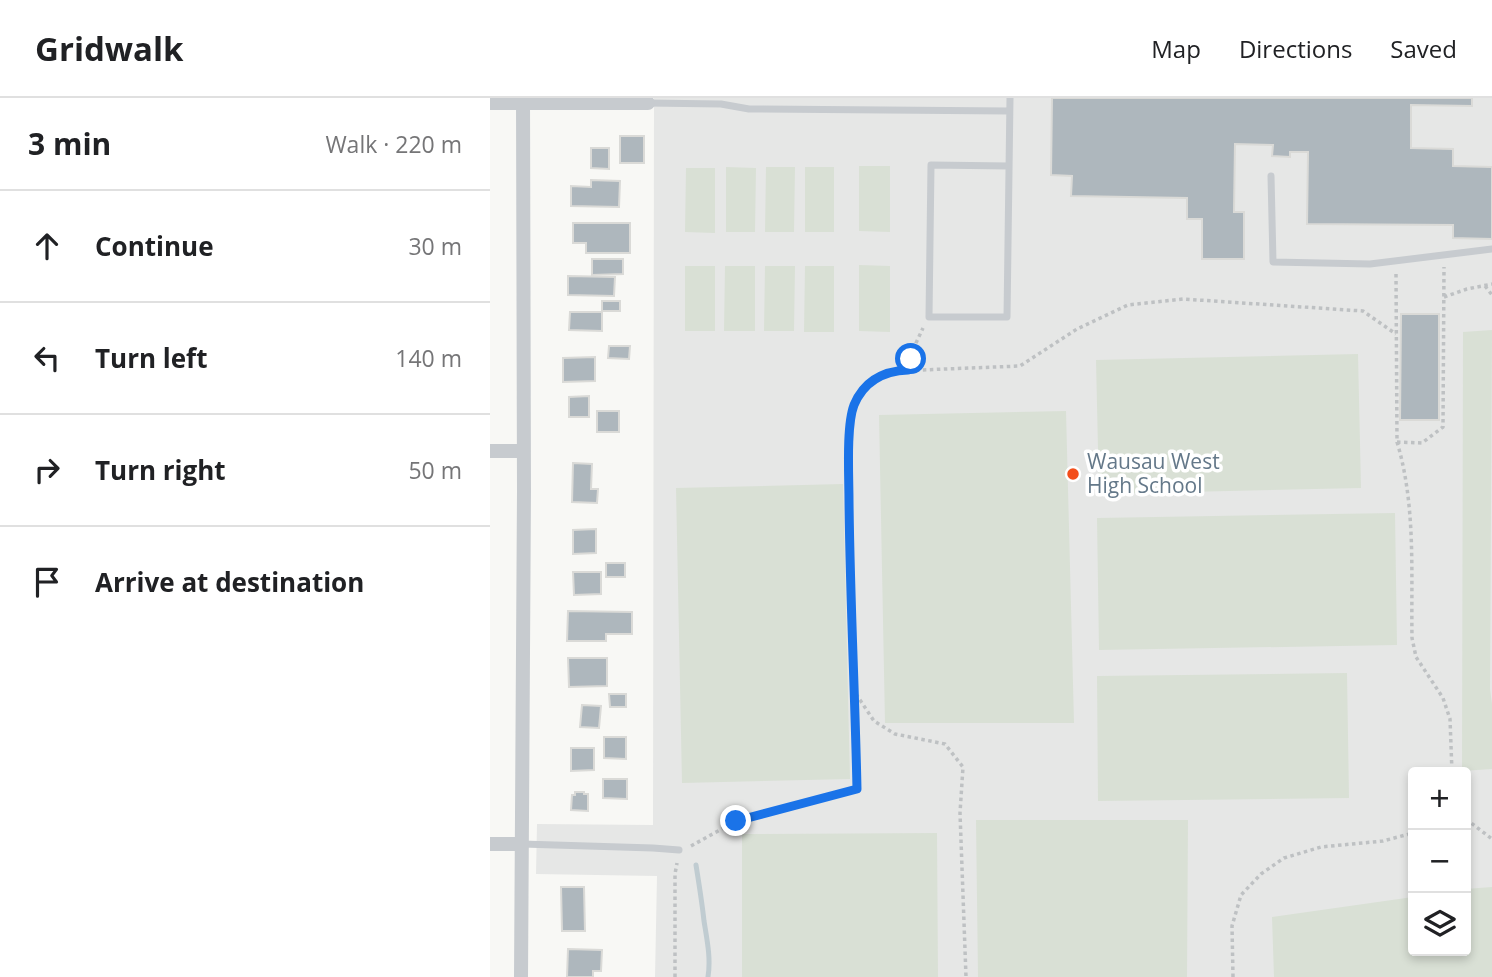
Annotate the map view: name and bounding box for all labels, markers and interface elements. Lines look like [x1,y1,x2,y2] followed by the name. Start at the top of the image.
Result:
[35,26,184,71] text: Gridwalk
[1151,32,1201,65] text: Map
[1239,32,1352,65] text: Directions
[1390,32,1457,65] text: Saved
[28,123,111,164] text: 3 min
[325,128,462,160] text: Walk · 220 m
[28,227,66,265] icon: ahead
[95,228,214,264] text: Continue
[408,230,462,262] text: 30 m
[28,339,66,377] icon: left
[95,340,207,376] text: Turn left
[395,342,462,374] text: 140 m
[895,343,926,374] route start
[1087,447,1220,499] place label: Wausau West High School
[28,451,66,489] icon: right
[95,452,226,488] text: Turn right
[408,454,462,486] text: 50 m
[1065,466,1081,482] marker: Wausau West High School
[28,563,66,601] icon: arrive
[95,564,364,600] text: Arrive at destination
[1408,767,1471,956] map controls
[1408,767,1471,830] button: +
[720,805,751,836] route end
[1408,830,1471,893] button: −
[1408,893,1471,956] button: layers

